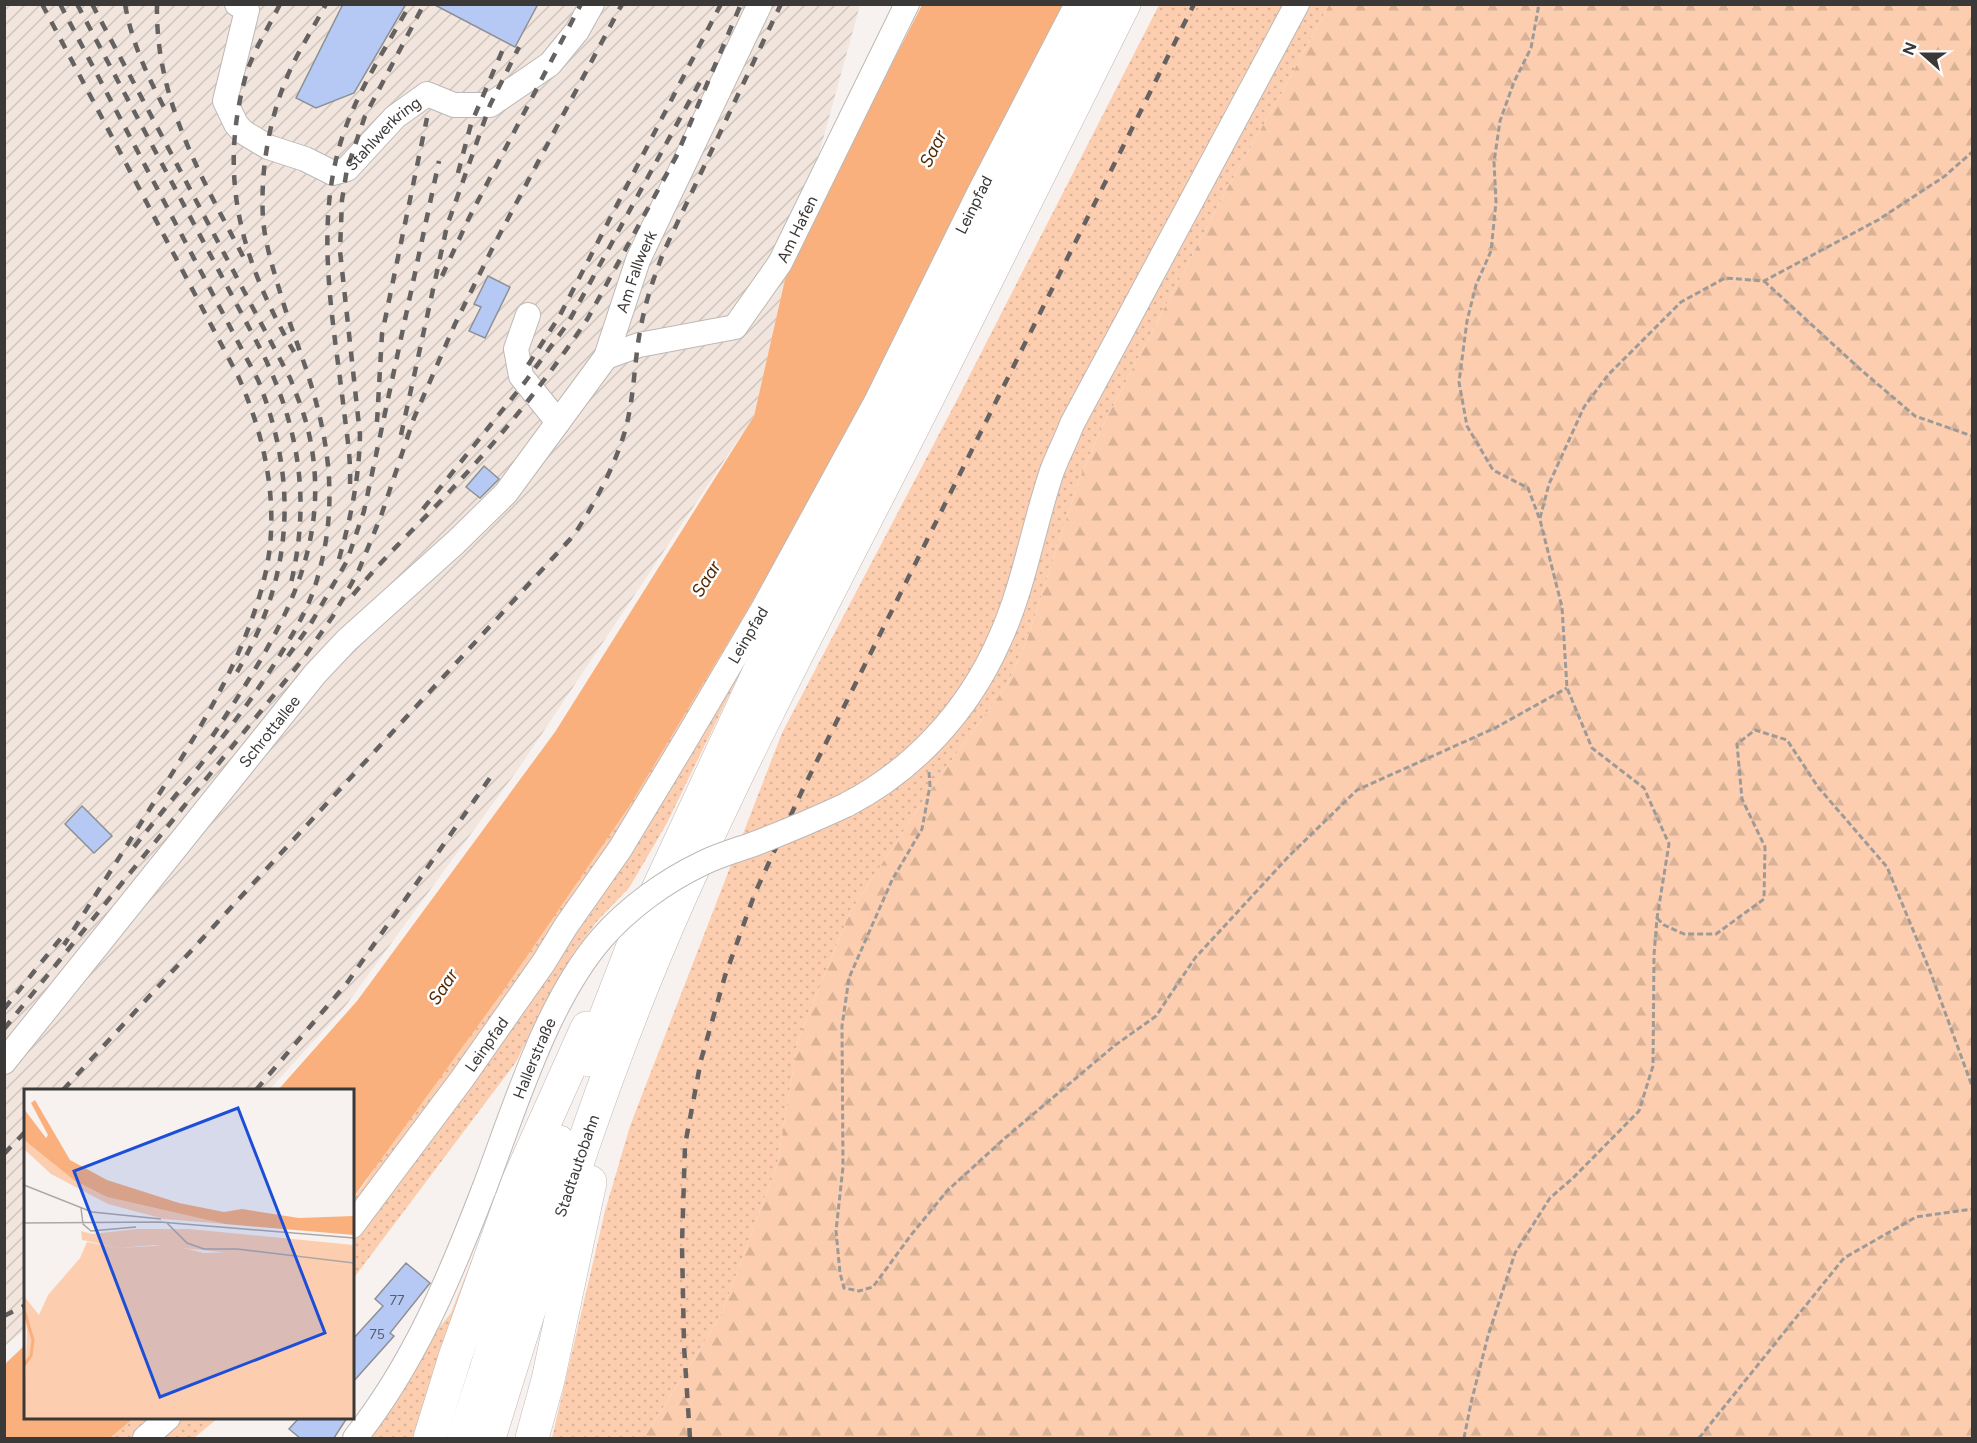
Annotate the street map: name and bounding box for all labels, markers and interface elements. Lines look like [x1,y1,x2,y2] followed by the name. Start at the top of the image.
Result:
[1893,24,1953,84] north arrow
[1898,40,1921,58] text: N
[341,92,424,174] street label: Stahlwerkring
[915,126,952,171] water label: Saar
[951,172,996,237] street label: Leinpfad
[772,192,821,265] street label: Am Hafen
[612,227,660,315] street label: Am Fallwerk
[687,556,726,601] water label: Saar
[724,603,772,667] street label: Leinpfad
[235,691,304,771] street label: Schrottallee
[423,964,463,1009] water label: Saar
[461,1013,512,1075] street label: Leinpfad
[509,1014,560,1102] street label: Hallerstraße
[24,1089,354,1419] inset map
[550,1112,603,1219] street label: Stadtautobahn
[389,1292,405,1309] house number: 77
[369,1326,385,1343] house number: 75

